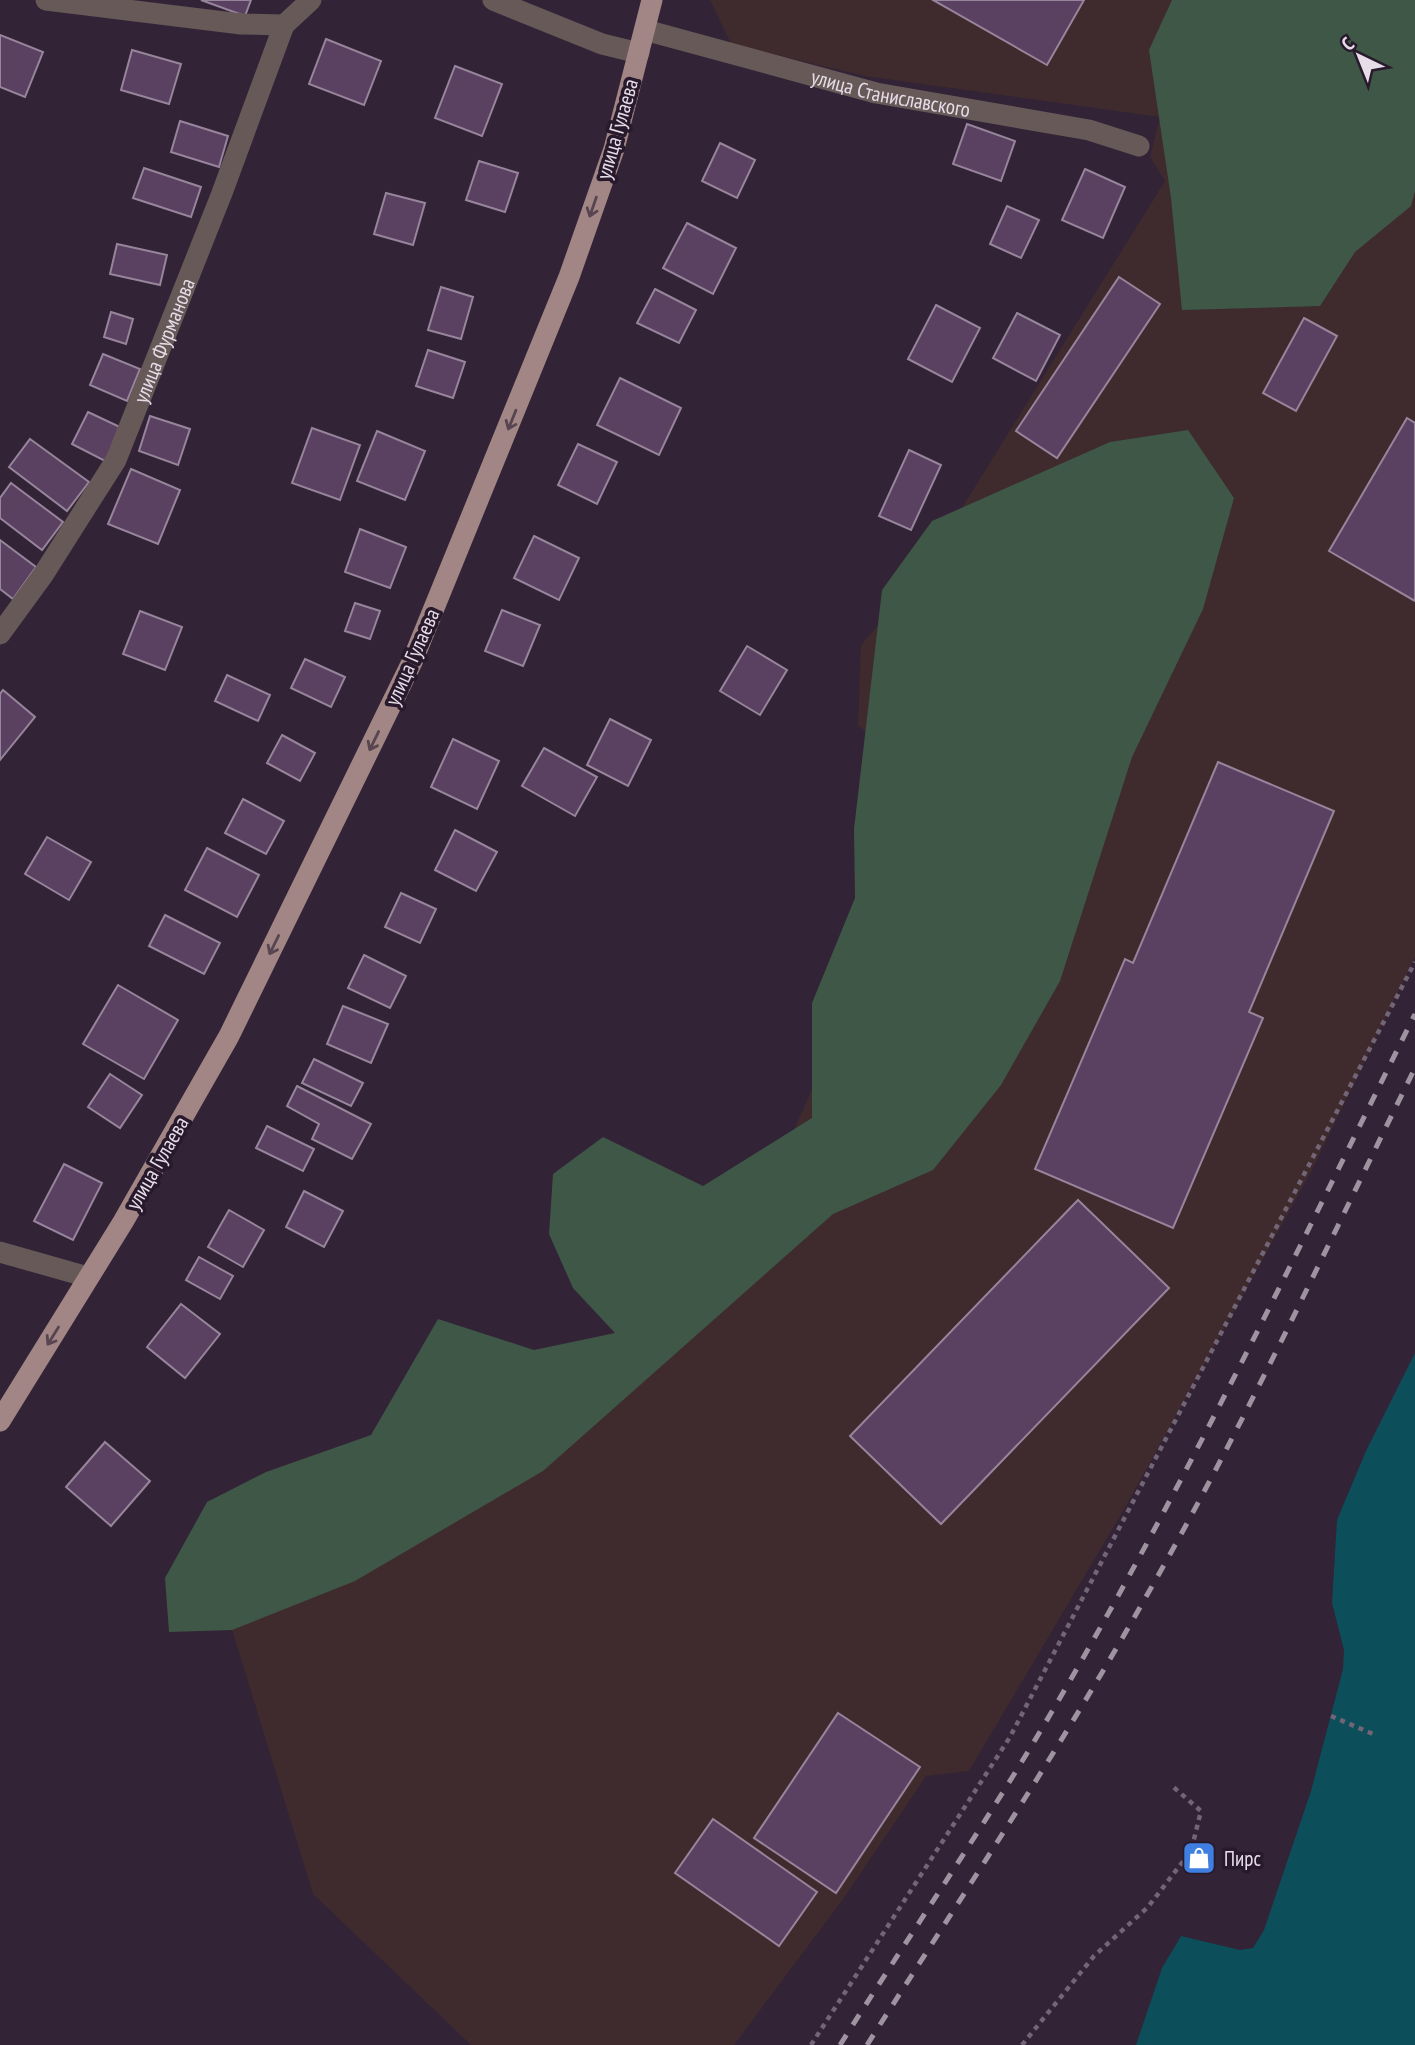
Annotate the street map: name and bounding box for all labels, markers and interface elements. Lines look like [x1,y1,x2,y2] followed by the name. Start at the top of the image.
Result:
[1324,21,1394,91] north arrow
[1336,32,1359,55] text: С
[808,62,972,123] street label: улица Станиславского
[590,76,644,182] street label: улица Гулаева
[586,196,599,218] one-way arrow
[127,274,200,407] street label: улица Фурманова
[505,408,518,430] one-way arrow
[379,604,445,710] street label: улица Гулаева
[366,730,380,751] one-way arrow
[266,934,280,955] one-way arrow
[119,1112,195,1214] street label: улица Гулаева
[45,1325,59,1345] one-way arrow
[1180,1839,1218,1877] shop icon: Пирс
[1224,1845,1261,1872] place label: Пирс

